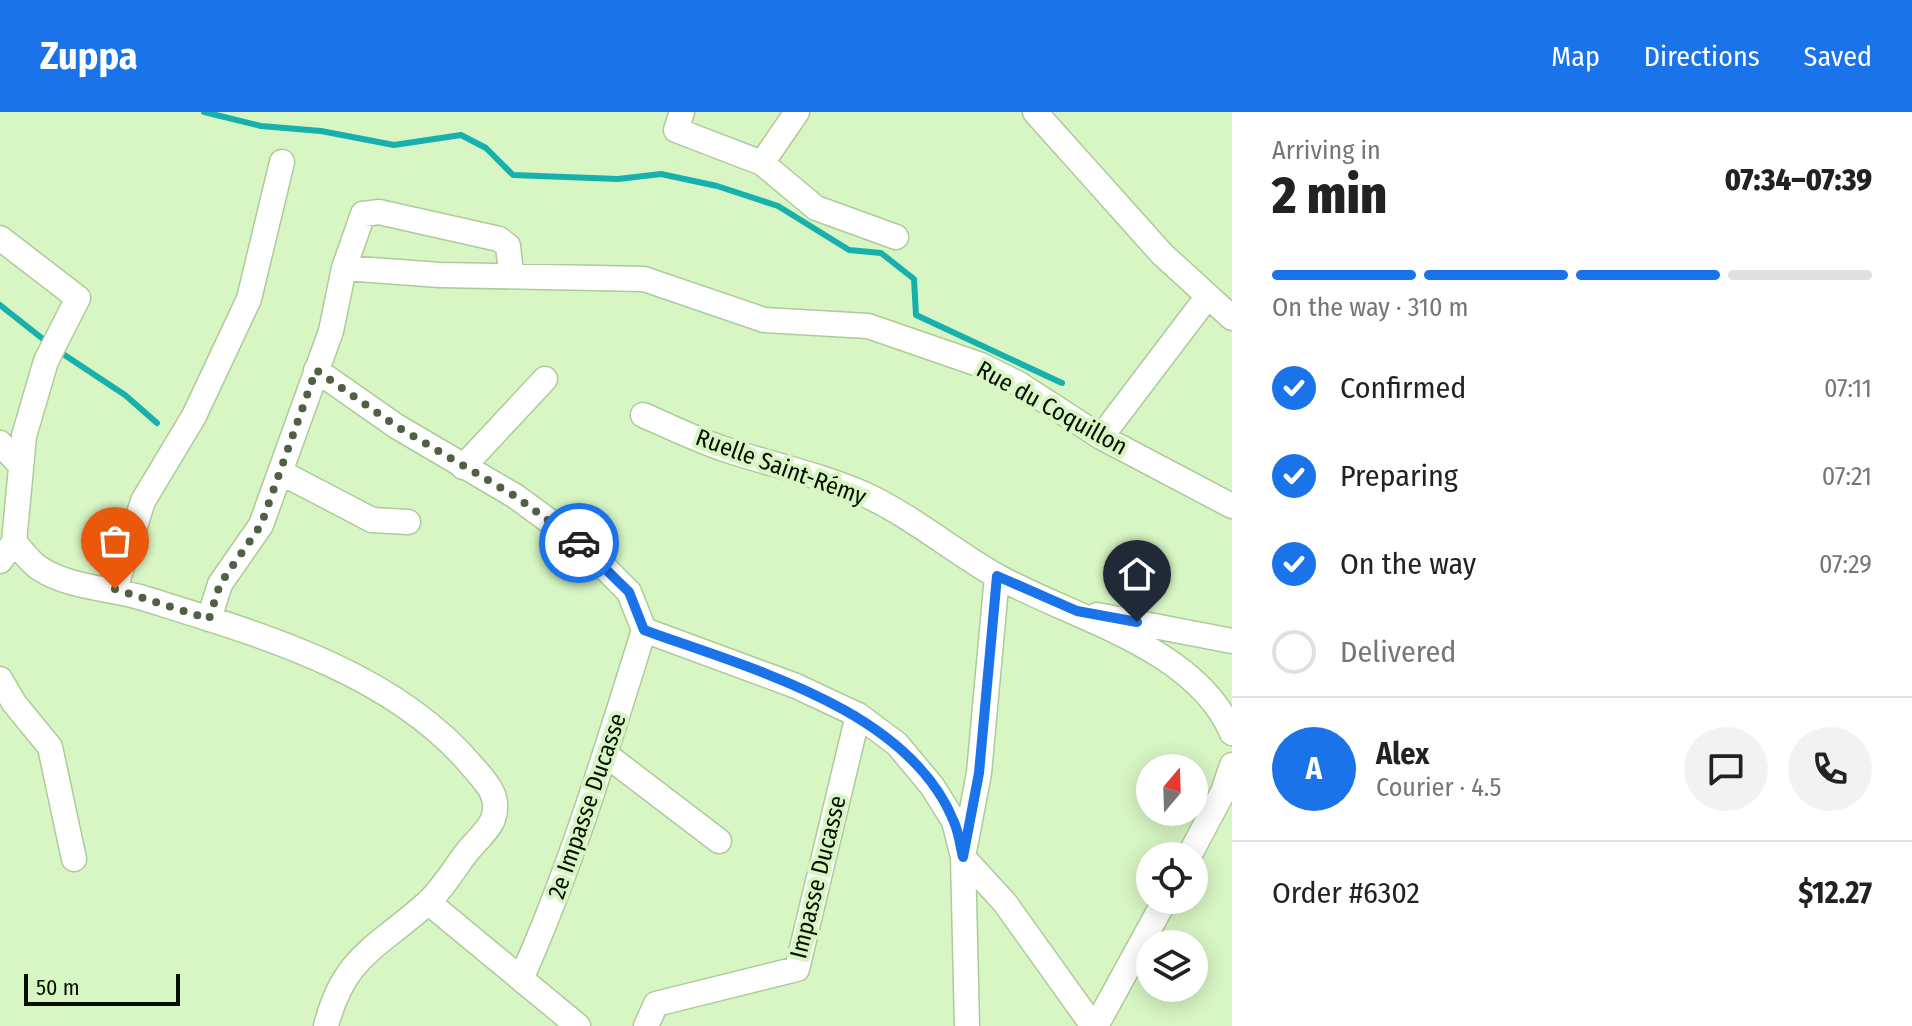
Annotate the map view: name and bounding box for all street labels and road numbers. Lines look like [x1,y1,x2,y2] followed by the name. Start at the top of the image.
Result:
[972,355,1132,461] street label: Rue du Coquillon
[692,423,870,511] street label: Ruelle Saint-Rémy
[542,709,632,903] street label: 2e Impasse Ducasse
[784,793,852,961] street label: Impasse Ducasse

